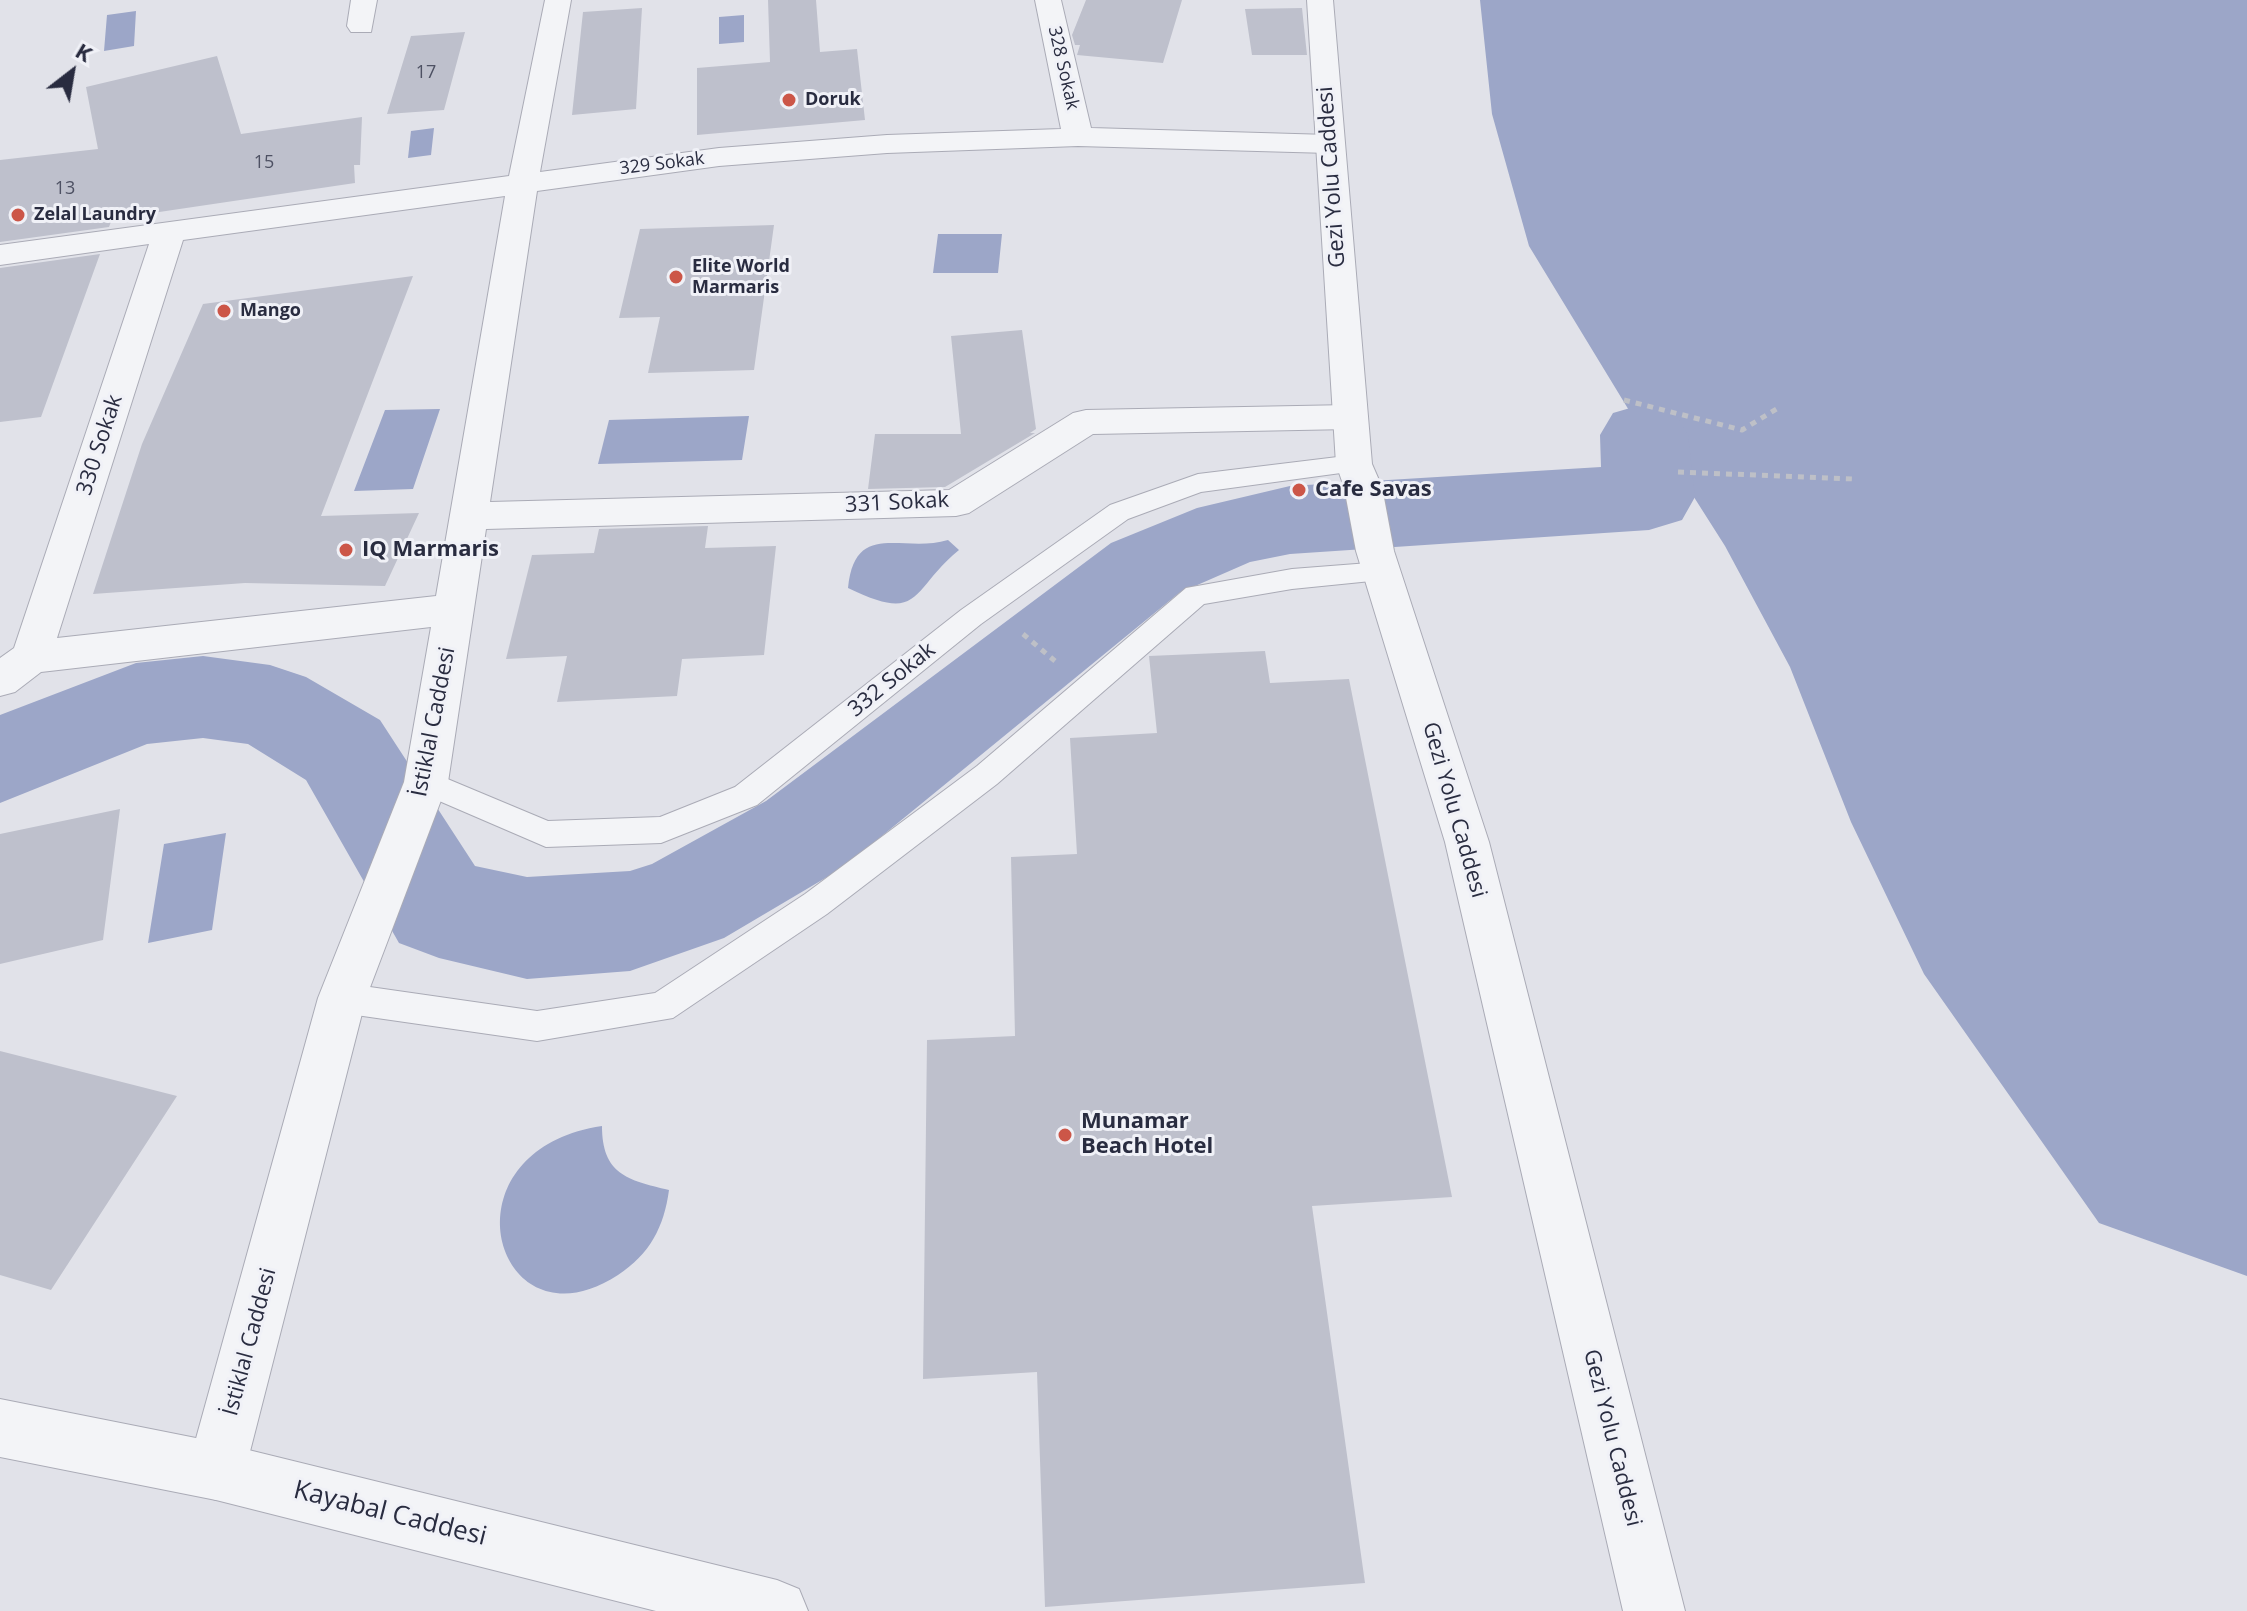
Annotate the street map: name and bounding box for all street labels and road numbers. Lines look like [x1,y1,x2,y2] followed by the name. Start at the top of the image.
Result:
[1043,24,1083,112] street label: 328 Sokak
[1312,85,1352,269] street label: Gezi Yolu Caddesi
[618,148,706,180] street label: 329 Sokak
[71,391,129,499] street label: 330 Sokak
[844,487,950,519] street label: 331 Sokak
[843,637,941,723] street label: 332 Sokak
[407,645,461,799] street label: İstiklal Caddesi
[1416,719,1492,901] street label: Gezi Yolu Caddesi
[218,1265,282,1419] street label: İstiklal Caddesi
[1577,1347,1647,1529] street label: Gezi Yolu Caddesi
[290,1475,490,1553] street label: Kayabal Caddesi

